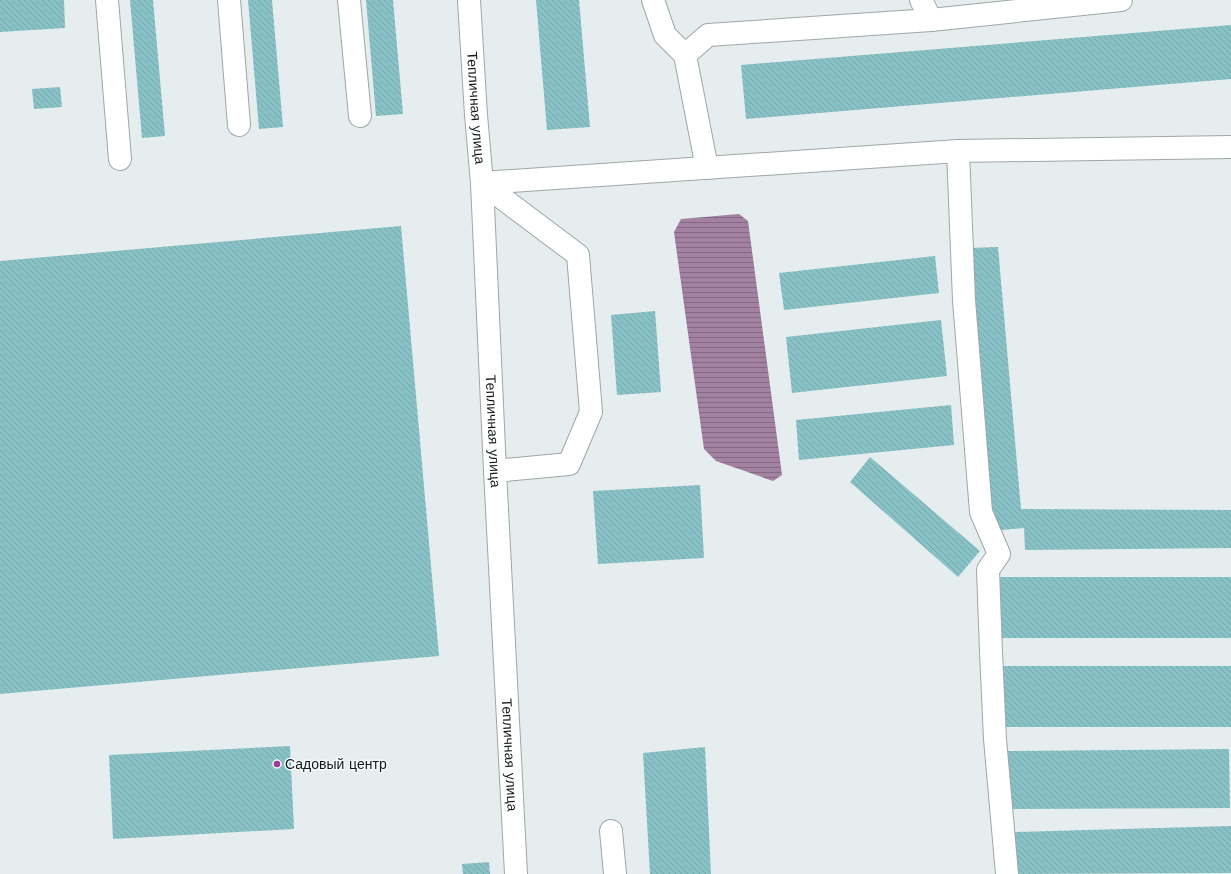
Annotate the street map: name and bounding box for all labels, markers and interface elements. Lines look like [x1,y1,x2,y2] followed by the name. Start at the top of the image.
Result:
[464,51,488,165] street label: Тепличная улица
[483,375,504,488] street label: Тепличная улица
[499,698,521,812] street label: Тепличная улица
[285,756,387,772] place label: Садовый центр
[272,759,282,769] marker: Садовый центр

